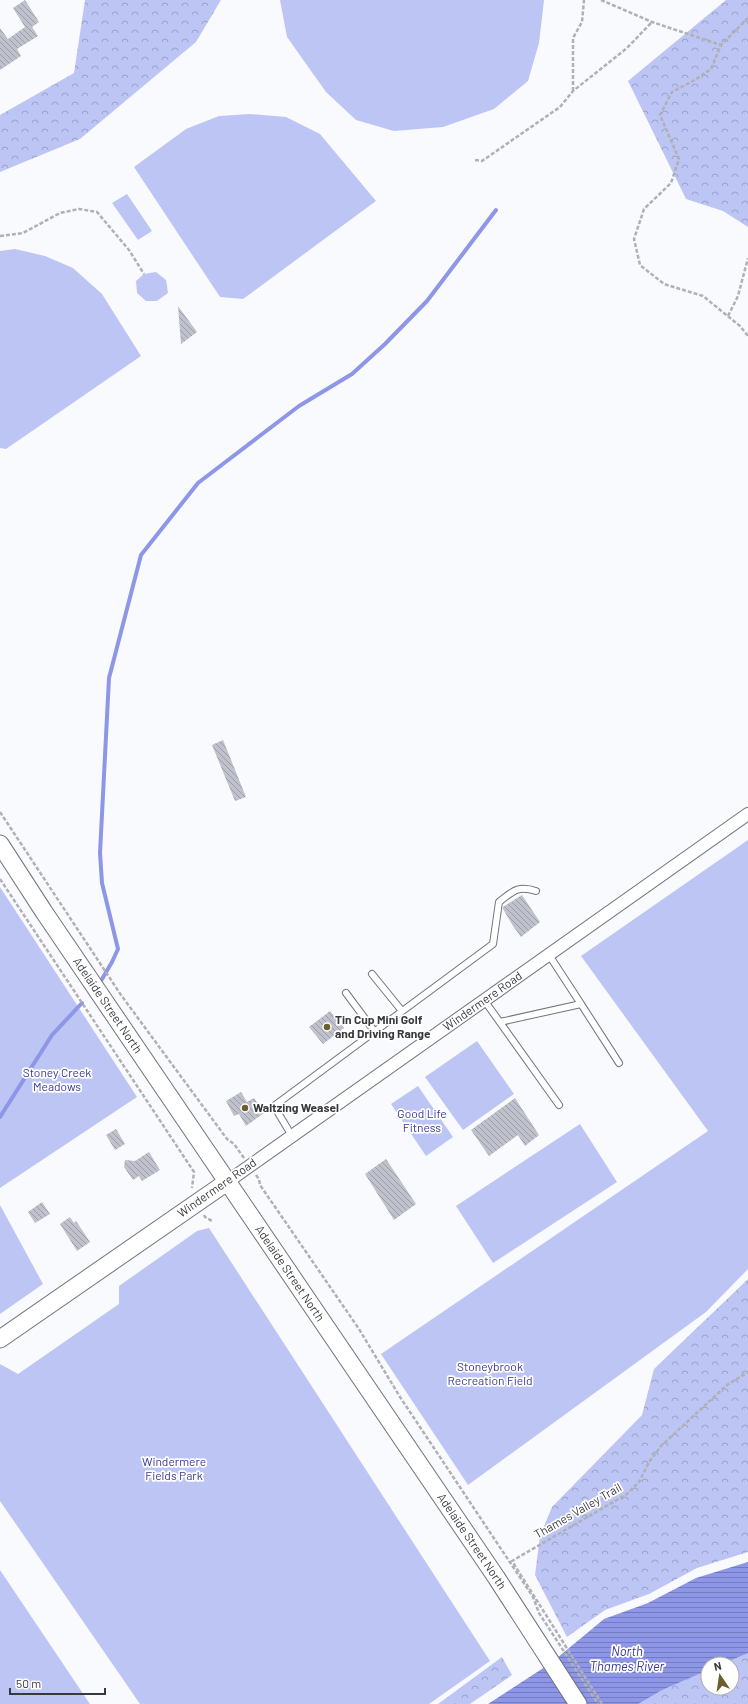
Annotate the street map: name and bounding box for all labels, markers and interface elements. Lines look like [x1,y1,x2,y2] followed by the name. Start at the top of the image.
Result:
[71,954,146,1055] street label: Adelaide Street North
[440,968,524,1033] street label: Windermere Road
[335,1012,431,1040] place label: Tin Cup Mini Golf and Driving Range
[322,1022,332,1032] marker: Tin Cup Mini Golf and Driving Range
[23,1065,91,1093] park label: Stoney Creek Meadows
[253,1100,339,1114] place label: Waltzing Weasel
[240,1103,250,1113] marker: Waltzing Weasel
[397,1106,447,1134] park label: Good Life Fitness
[174,1155,259,1220] street label: Windermere Road
[253,1222,328,1323] street label: Adelaide Street North
[447,1359,533,1387] park label: Stoneybrook Recreation Field
[142,1454,206,1482] park label: Windermere Fields Park
[531,1479,624,1541] street label: Thames Valley Trail
[435,1490,510,1591] street label: Adelaide Street North
[590,1643,665,1674] water label: North Thames River
[700,1656,740,1696] north arrow
[713,1659,723,1673] text: N
[10,1670,105,1696] scale bar
[16,1676,41,1690] text: 50 m

